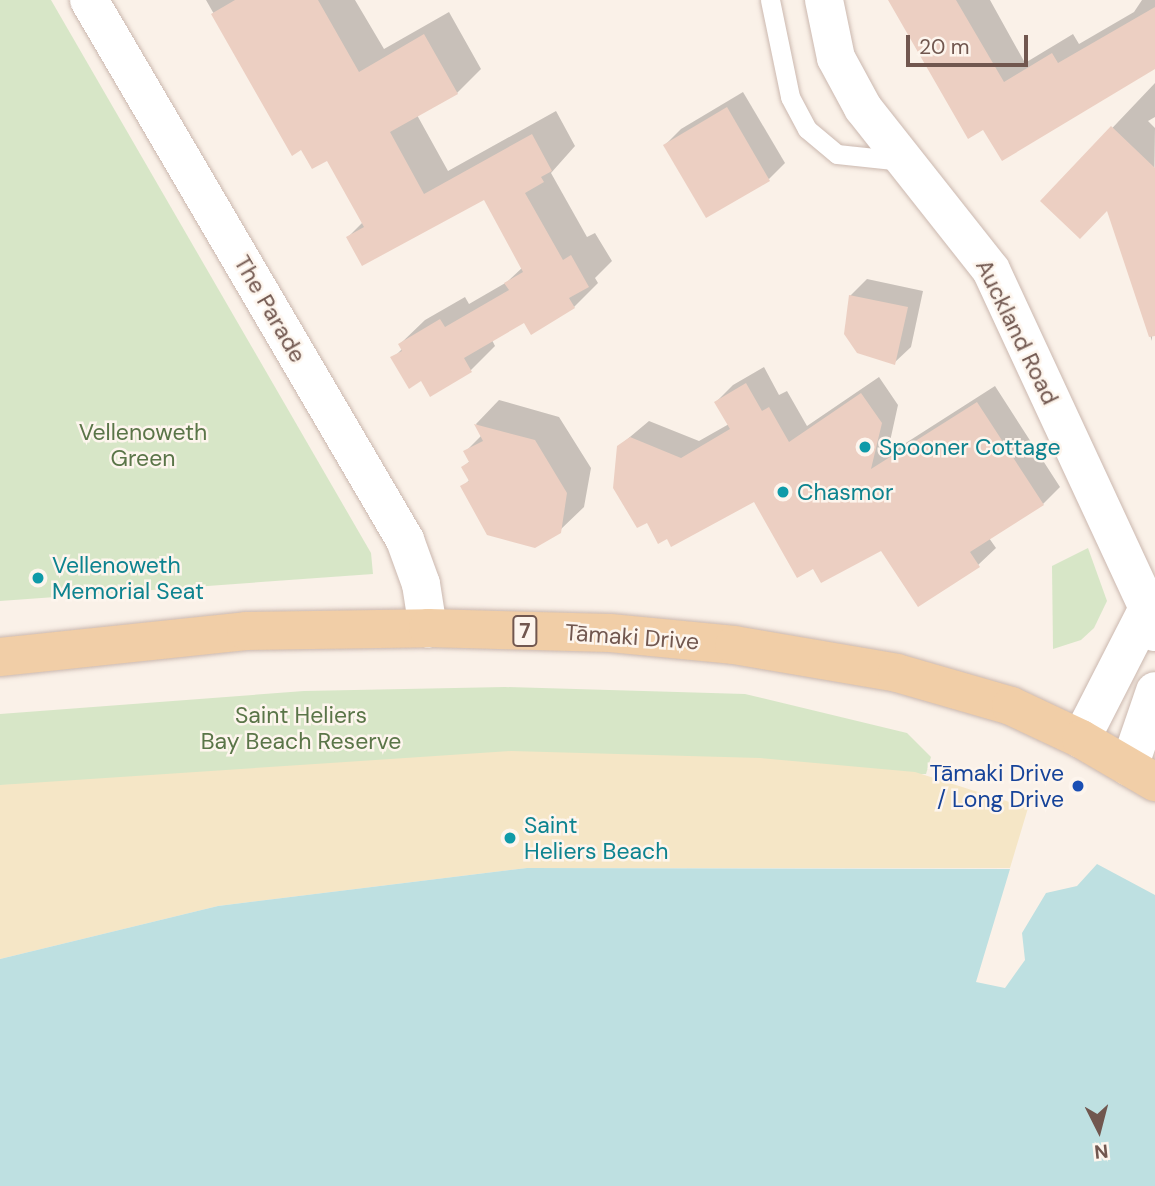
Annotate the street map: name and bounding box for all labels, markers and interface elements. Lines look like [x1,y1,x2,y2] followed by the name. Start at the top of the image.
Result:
[910,21,1032,65] scale bar
[919,33,970,61] text: 20 m
[228,251,312,367] street label: The Parade
[970,255,1064,409] street label: Auckland Road
[79,418,207,472] park label: Vellenoweth Green
[879,433,1061,461] place label: Spooner Cottage
[857,439,873,455] marker: Spooner Cottage
[797,478,893,506] place label: Chasmor
[775,484,791,500] marker: Chasmor
[52,551,204,605] place label: Vellenoweth Memorial Seat
[30,570,46,586] marker: Vellenoweth Memorial Seat
[511,614,539,648] road number: 7
[564,619,700,655] street label: Tāmaki Drive
[201,701,401,755] park label: Saint Heliers Bay Beach Reserve
[930,759,1064,813] place label: Tāmaki Drive / Long Drive
[1070,778,1086,794] marker: Tāmaki Drive / Long Drive
[524,811,668,865] place label: Saint Heliers Beach
[502,830,518,846] marker: Saint Heliers Beach
[1064,1095,1134,1165] north arrow
[1093,1138,1109,1165] text: N

